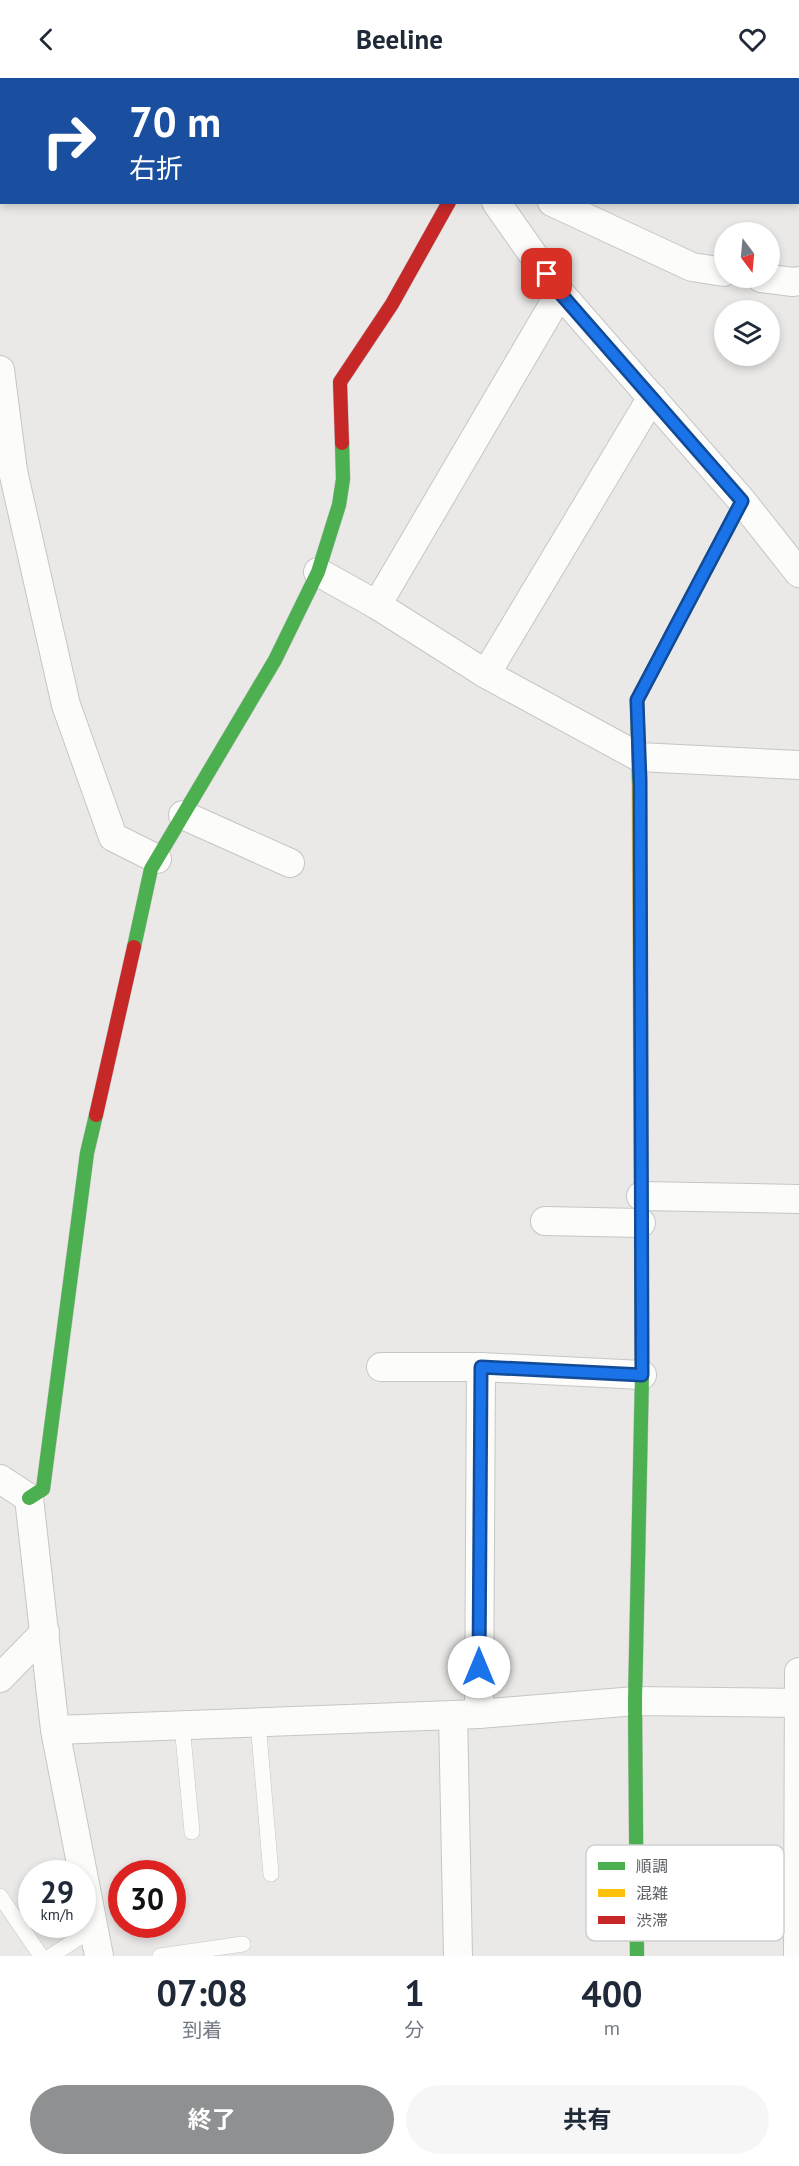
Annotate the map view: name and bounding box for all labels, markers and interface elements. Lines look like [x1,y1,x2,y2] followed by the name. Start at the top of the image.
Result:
[356,22,443,56] text: Beeline
[30,23,63,56] icon: back
[736,23,769,56] icon: heart
[129,94,221,149] text: 70 m
[30,102,108,180] icon: right
[129,151,183,185] text: 右折
[714,222,780,288] north arrow
[714,222,780,366] map controls
[521,248,572,299] pin
[530,257,563,290] icon: arrive
[714,300,780,366] button: layers
[447,1635,511,1699] position arrow
[586,1845,784,1941] legend
[636,1856,668,1876] text: 順調
[108,1860,186,1938] speed limit sign: 30
[40,1872,74,1911] text: 29
[636,1883,668,1903] text: 混雑
[41,1905,73,1924] text: km/h
[636,1910,668,1930] text: 渋滞
[156,1969,248,2016] text: 07:08
[404,1969,425,2016] text: 1
[581,1970,642,2017] text: 400
[604,2015,620,2041] text: m
[182,2017,222,2043] text: 到着
[405,2017,425,2043] text: 分
[30,2085,394,2154] button: 終了
[406,2085,769,2154] button: 共有

